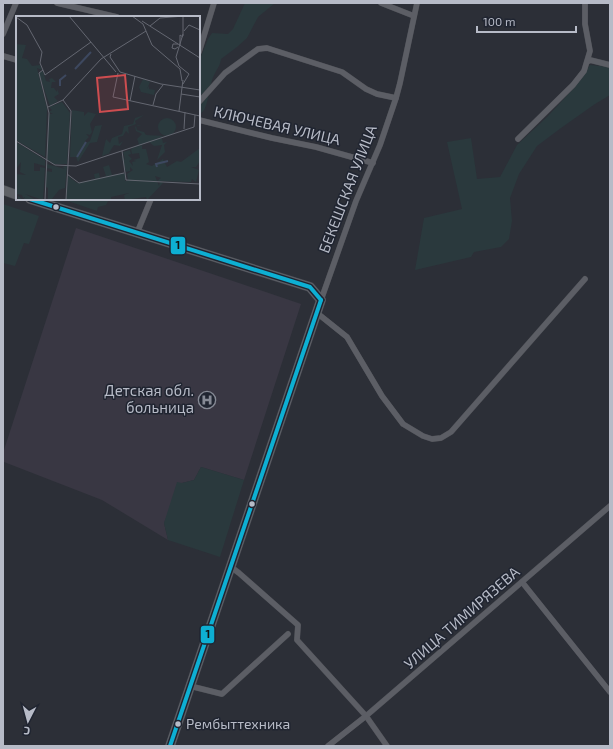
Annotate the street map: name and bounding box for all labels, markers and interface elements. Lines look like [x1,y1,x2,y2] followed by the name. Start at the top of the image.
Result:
[477,8,576,34] scale bar
[483,14,515,28] text: 100 m
[16,16,200,200] inset map
[212,102,343,148] street label: КЛЮЧЕВАЯ УЛИЦА
[314,121,380,255] street label: БЕКЕШСКАЯ УЛИЦА
[51,202,61,212] unlabelled marker
[170,236,186,255] line badge: 1
[176,238,180,251] text: 1
[104,381,194,416] place label: Детская обл. больница
[197,390,217,410] hospital icon: Детская обл. больница
[247,499,257,509] unlabelled marker
[400,562,523,672] street label: УЛИЦА ТИМИРЯЗЕВА
[200,625,215,644] line badge: 1
[206,627,210,640] text: 1
[8,701,48,741] north arrow
[186,715,290,732] place label: Рембыттехника
[173,719,183,729] marker: Рембыттехника
[22,725,31,738] text: С

